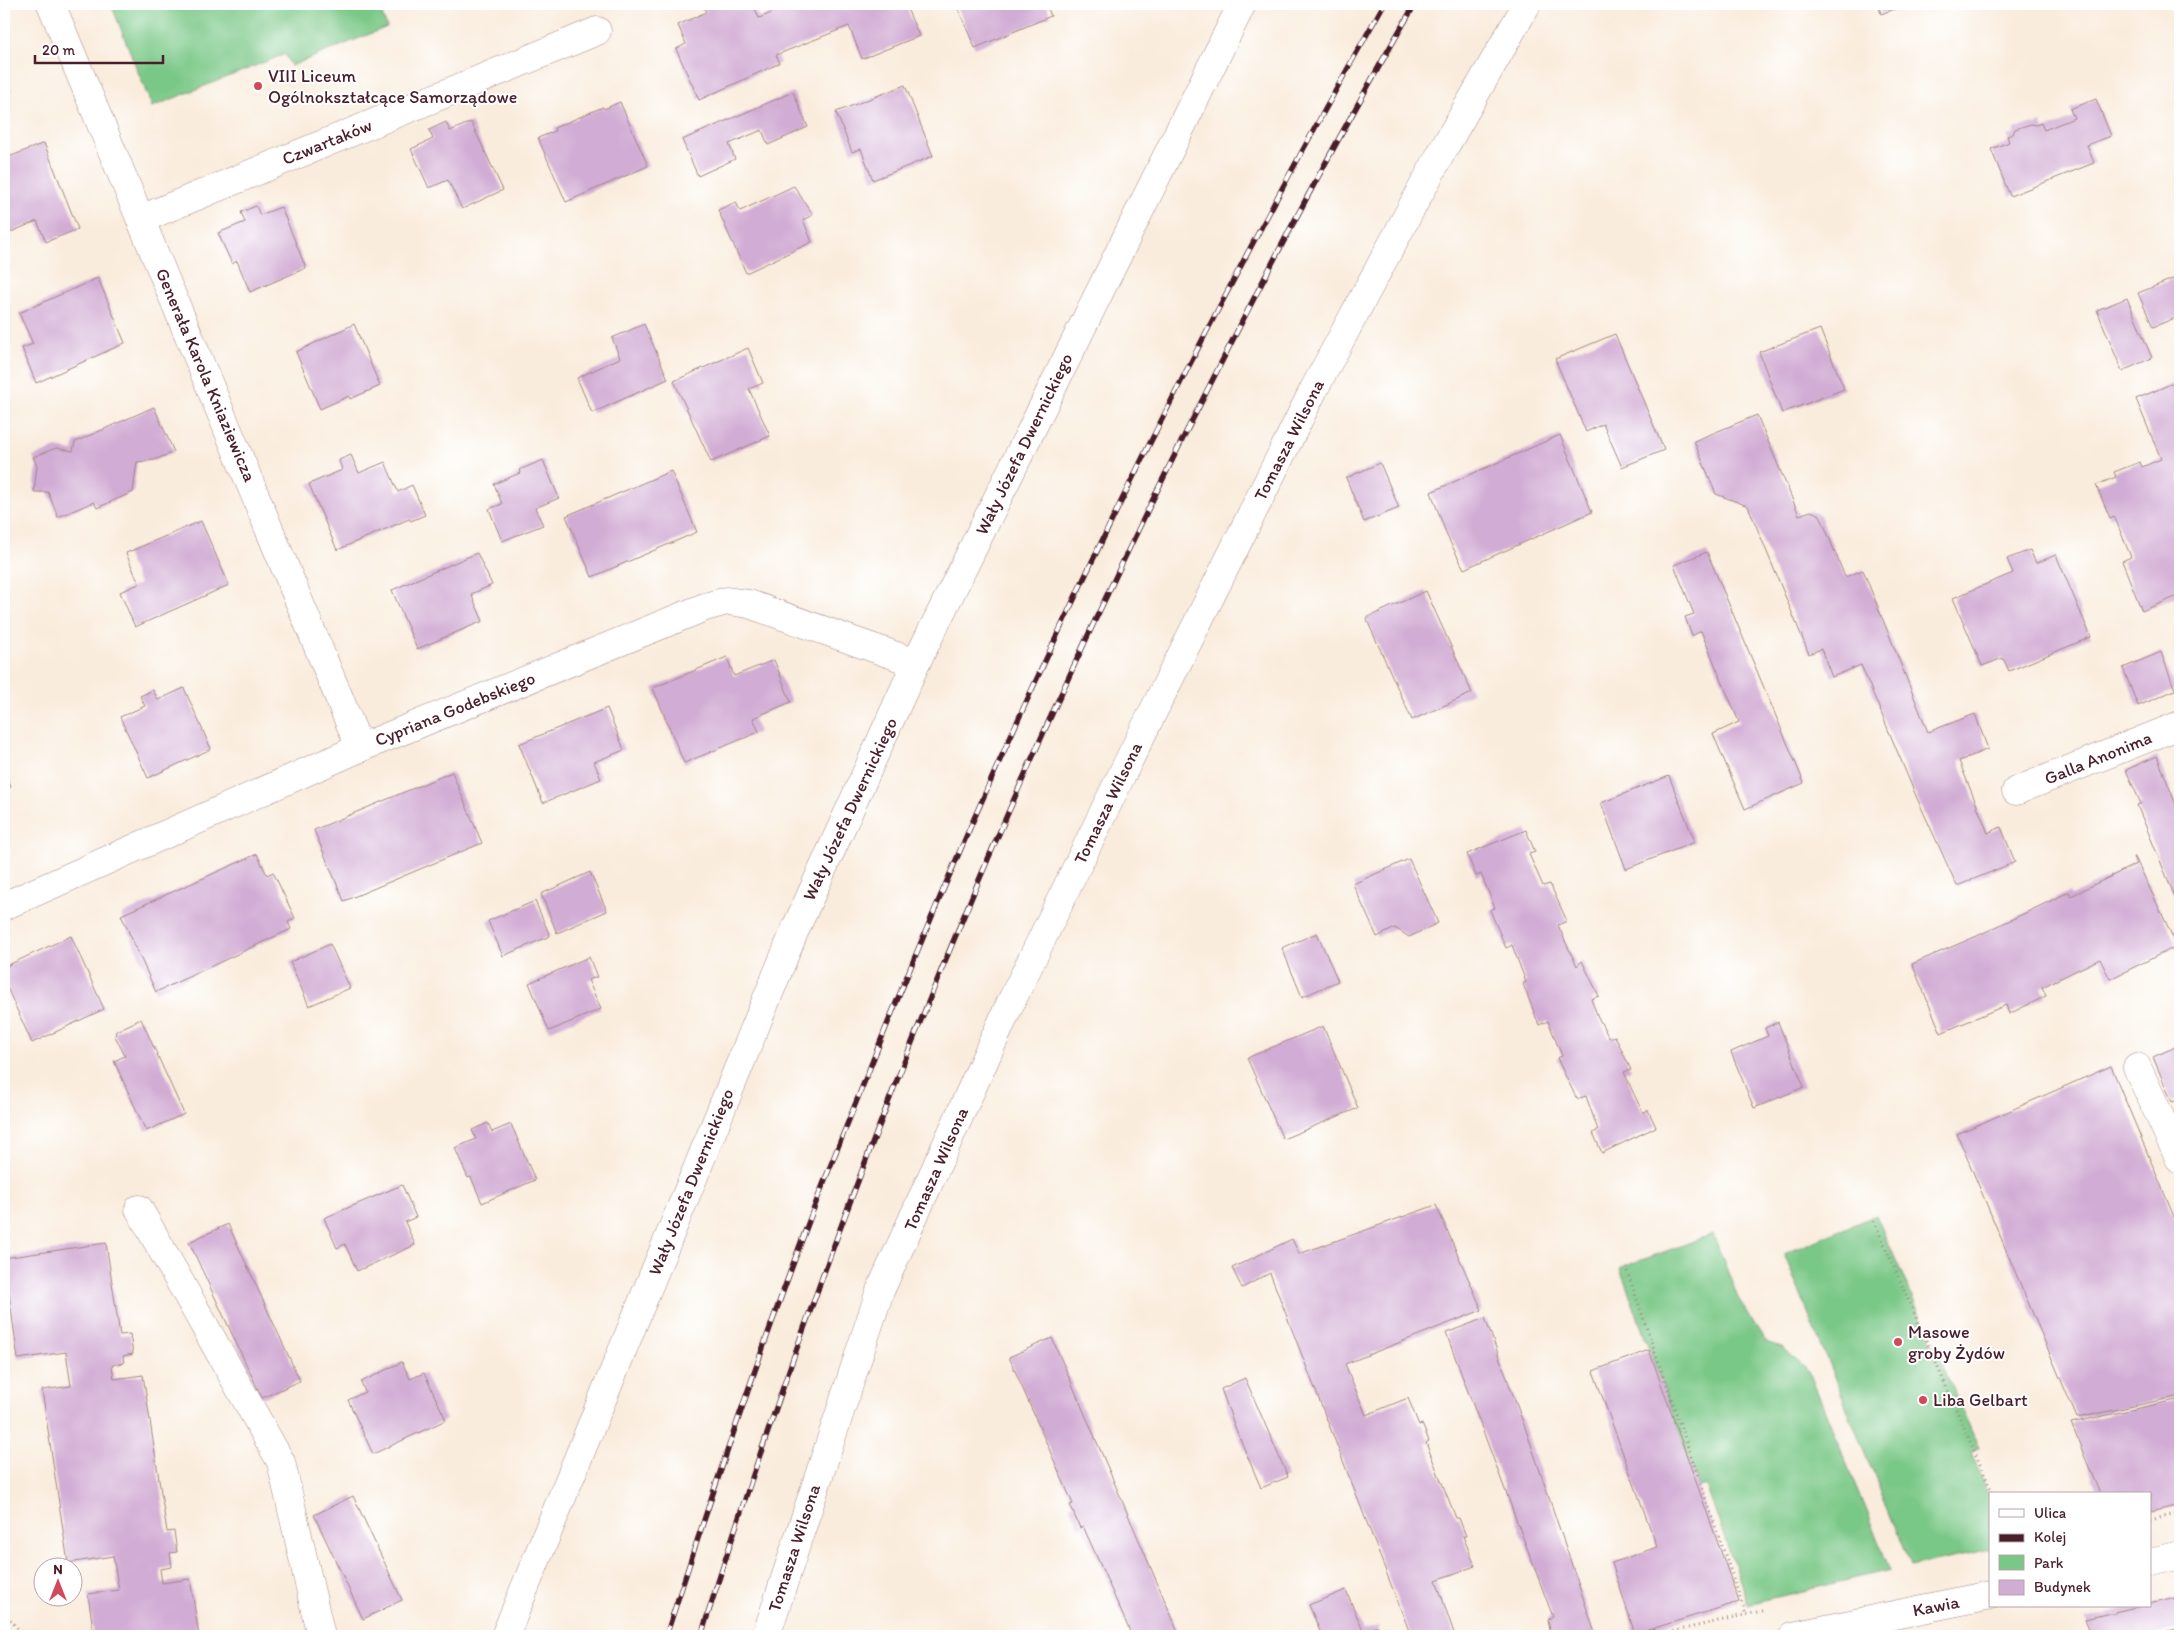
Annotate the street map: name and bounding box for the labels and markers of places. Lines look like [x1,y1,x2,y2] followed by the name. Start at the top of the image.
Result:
[268,65,517,108] place label: VIII Liceum Ogólnokształcące Samorządowe
[252,80,264,92] marker: VIII Liceum Ogólnokształcące Samorządowe
[1908,1321,2005,1364] place label: Masowe groby Żydów
[1892,1336,1904,1348] marker: Masowe groby Żydów
[1933,1389,2028,1411] place label: Liba Gelbart
[1917,1394,1929,1406] marker: Liba Gelbart

